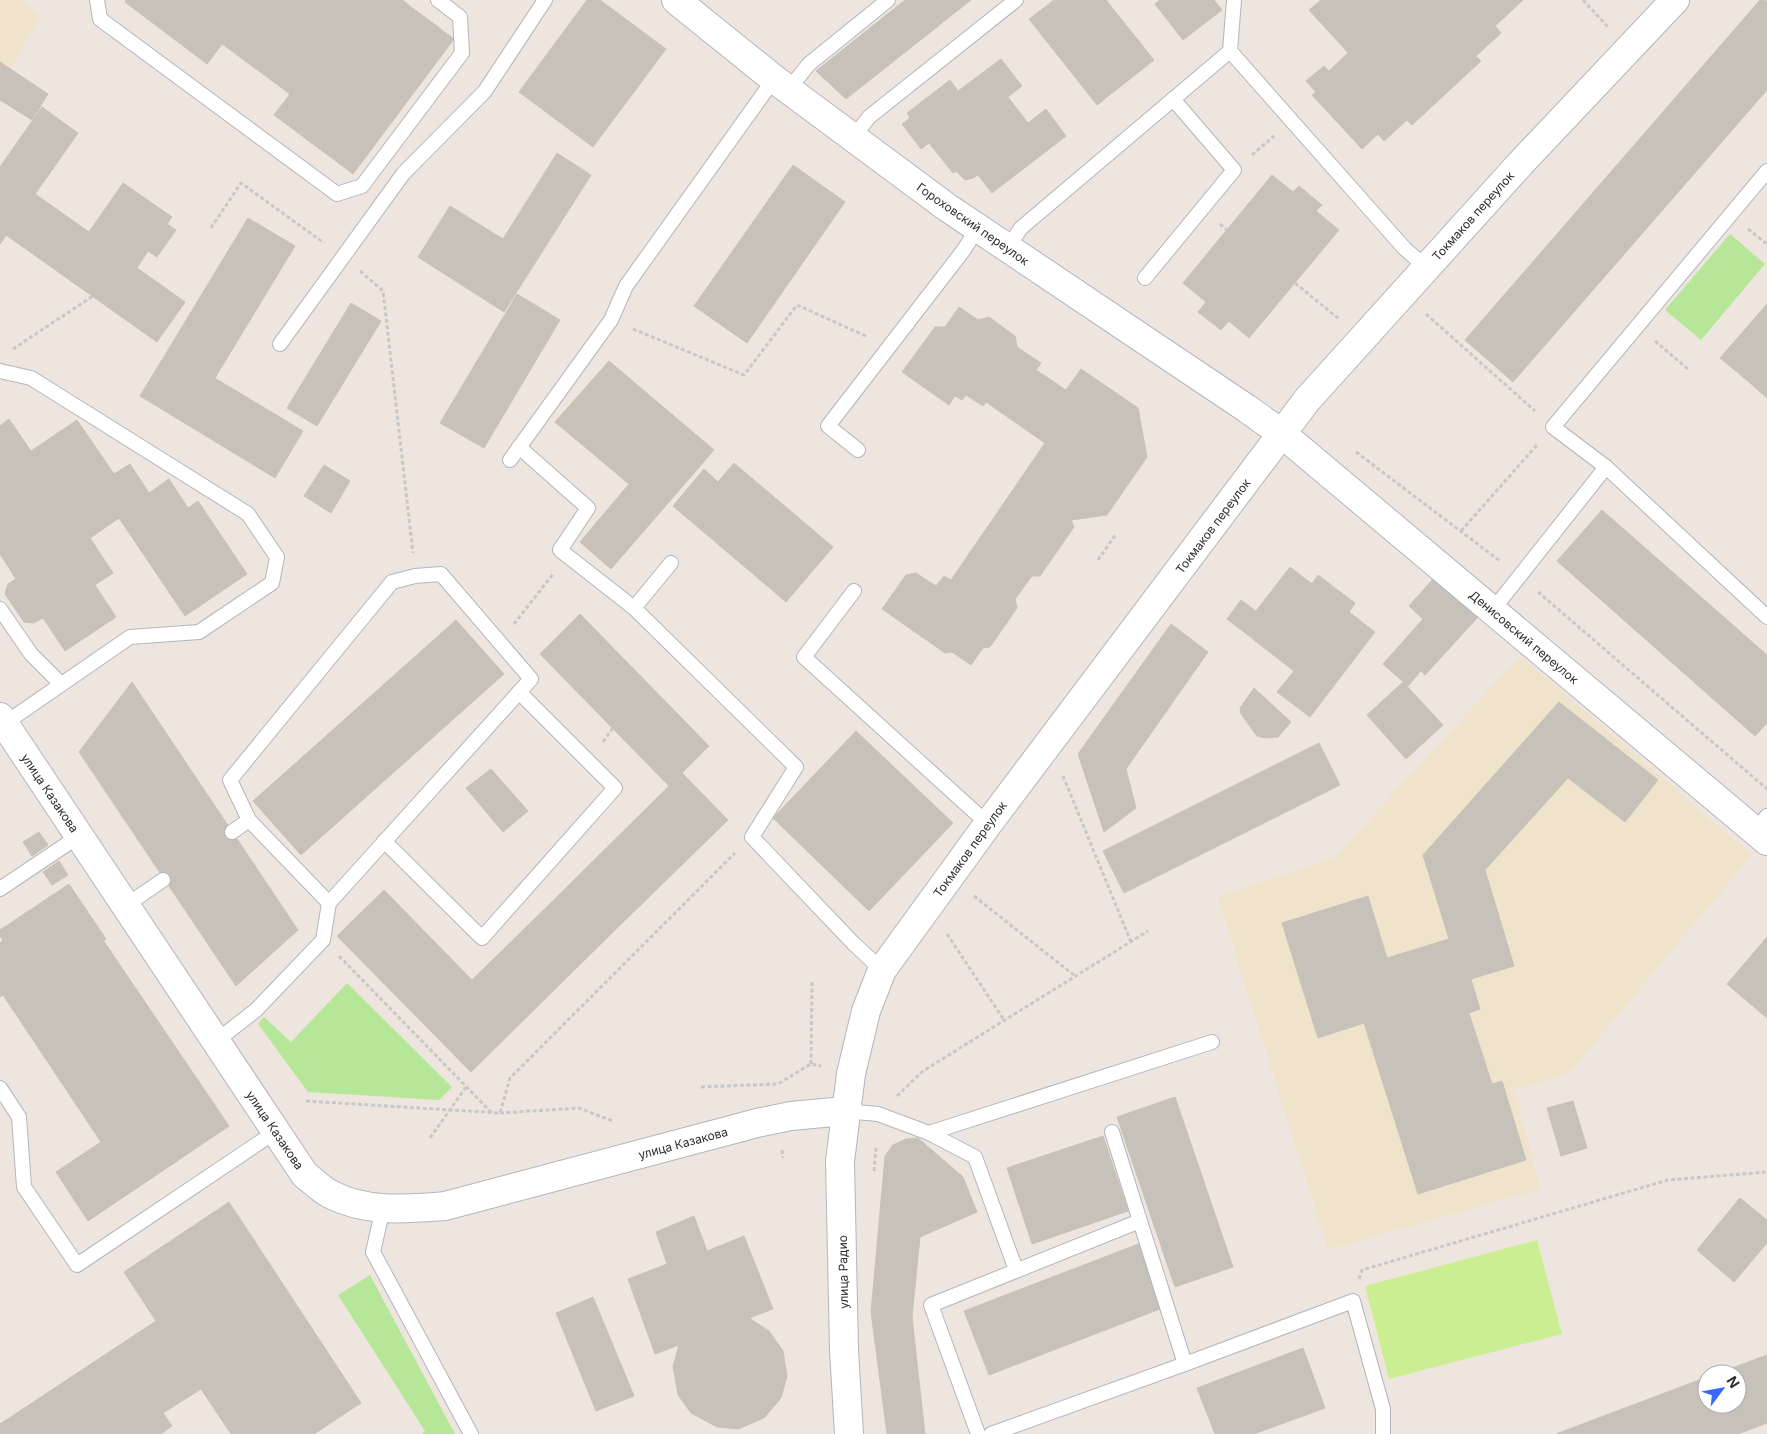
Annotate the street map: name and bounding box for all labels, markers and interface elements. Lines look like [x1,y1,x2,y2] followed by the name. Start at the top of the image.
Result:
[1429,168,1517,264] street label: Токмаков переулок
[914,180,1032,269] street label: Гороховский переулок
[1172,475,1254,576] street label: Токмаков переулок
[1466,587,1582,687] street label: Денисовский переулок
[18,751,82,835] street label: улица Казакова
[930,798,1010,900] street label: Токмаков переулок
[243,1088,307,1172] street label: улица Казакова
[637,1124,729,1162] street label: улица Казакова
[835,1235,851,1309] street label: улица Радио
[1697,1364,1747,1414] north arrow
[1723,1373,1743,1391] text: N

